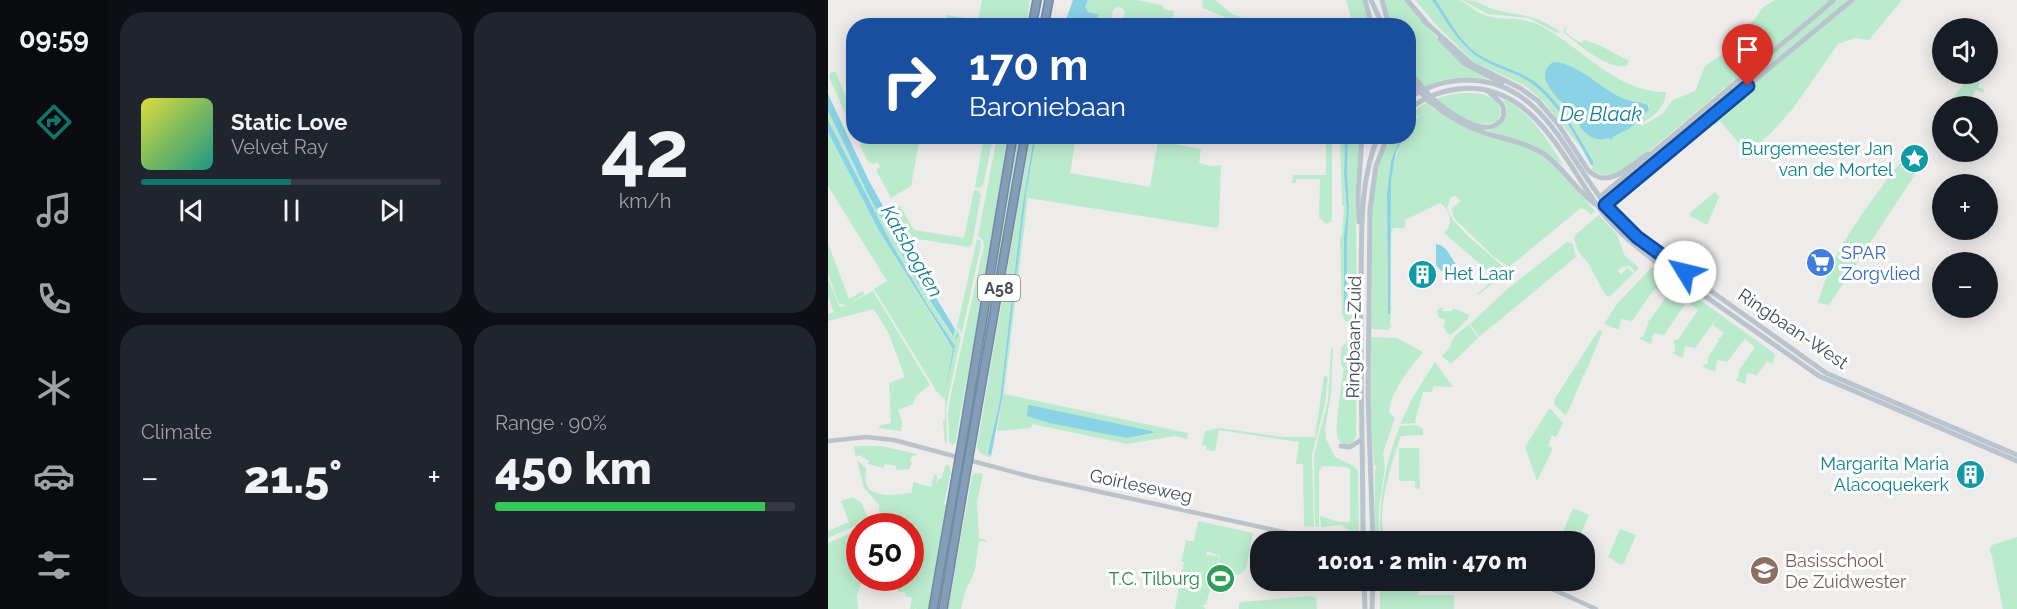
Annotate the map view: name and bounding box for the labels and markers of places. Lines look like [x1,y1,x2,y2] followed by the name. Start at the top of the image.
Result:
[1722,24,1773,86] pin
[1741,138,1893,180] place label: Burgemeester Jan van de Mortel
[1898,143,1930,175] place icon: Burgemeester Jan van de Mortel
[1841,242,1920,284] place label: SPAR Zorgvlied
[1804,247,1836,279] supermarket icon: SPAR Zorgvlied
[1407,258,1439,290] building icon: Het Laar
[1444,263,1515,284] place label: Het Laar
[1820,453,1949,495] place label: Margarita Maria Alacoquekerk
[1954,458,1986,490] building icon: Margarita Maria Alacoquekerk
[1785,550,1907,592] place label: Basisschool De Zuidwester
[1748,555,1780,587] school or university icon: Basisschool De Zuidwester
[1205,563,1237,595] sports icon: T.C. Tilburg
[1109,568,1200,589] place label: T.C. Tilburg

